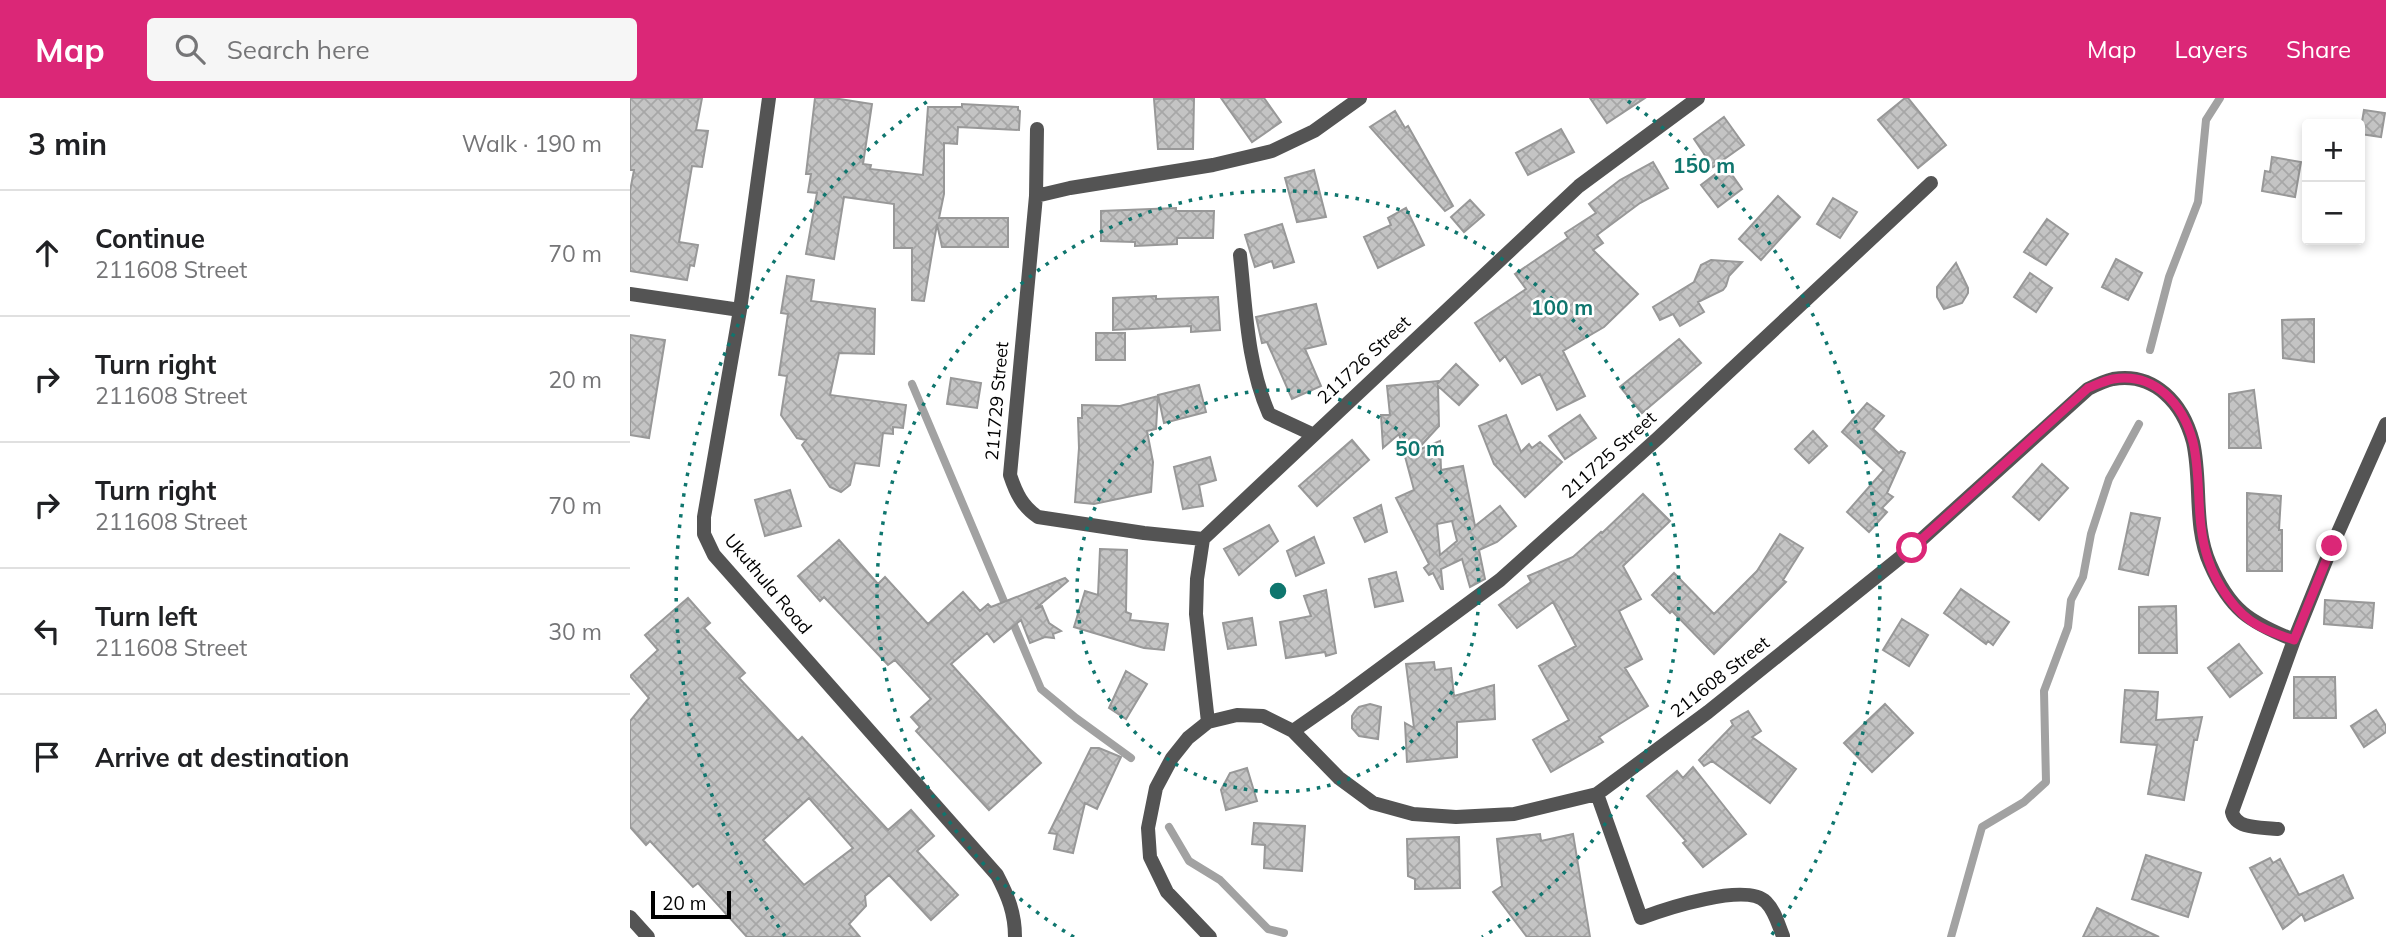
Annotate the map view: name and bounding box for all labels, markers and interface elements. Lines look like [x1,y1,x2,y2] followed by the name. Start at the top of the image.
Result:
[147,18,637,81] search box
[35,29,105,70] text: Map
[171,30,209,68] icon: search
[227,33,370,66] text: Search here
[2087,34,2136,64] text: Map
[2174,34,2248,64] text: Layers
[2286,34,2351,64] text: Share
[2302,119,2365,245] map controls
[2302,119,2365,182] button: +
[28,125,107,163] text: 3 min
[462,129,602,158] text: Walk · 190 m
[1673,152,1735,178] text: 150 m
[2302,182,2365,245] button: −
[95,222,205,255] text: Continue
[28,234,66,272] icon: ahead
[548,239,602,268] text: 70 m
[95,255,247,284] text: 211608 Street
[1531,294,1593,320] text: 100 m
[1312,311,1415,409] street label: 211726 Street
[980,341,1013,461] street label: 211729 Street
[95,348,216,381] text: Turn right
[28,360,66,398] icon: right
[548,365,602,394] text: 20 m
[95,381,247,410] text: 211608 Street
[1557,406,1661,503] street label: 211725 Street
[1395,435,1445,461] text: 50 m
[95,474,216,507] text: Turn right
[28,486,66,524] icon: right
[548,491,602,520] text: 70 m
[95,507,247,536] text: 211608 Street
[720,529,817,639] street label: Ukuthula Road
[2316,530,2347,561] route end
[1896,532,1927,563] route start
[1266,579,1290,603] centre of rings
[95,600,197,633] text: Turn left
[28,612,66,650] icon: left
[548,617,602,646] text: 30 m
[1666,631,1774,722] street label: 211608 Street
[95,633,247,662] text: 211608 Street
[28,738,66,776] icon: arrive
[95,741,350,774] text: Arrive at destination
[651,888,732,920] scale bar
[662,891,706,915] text: 20 m

